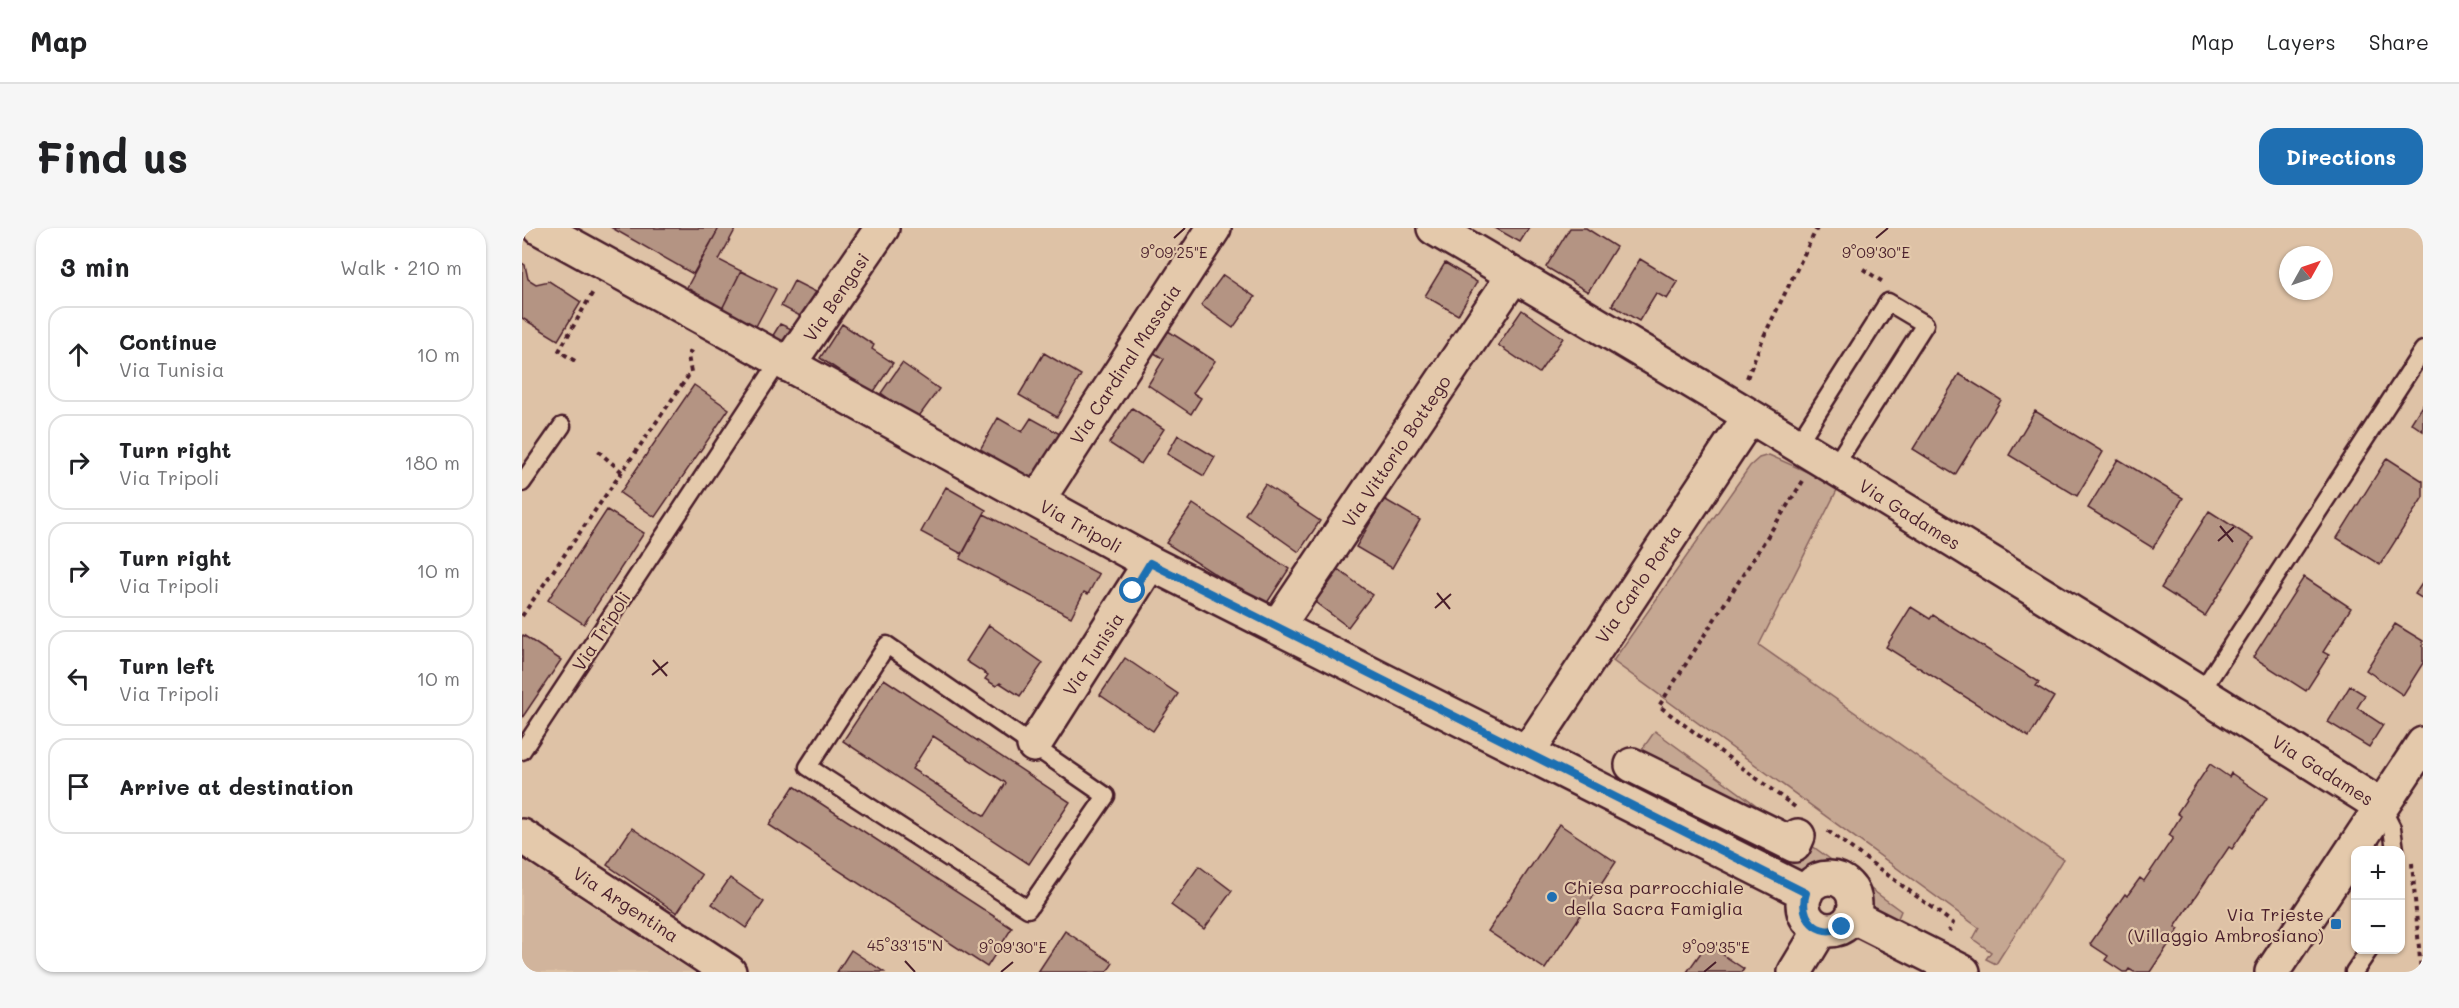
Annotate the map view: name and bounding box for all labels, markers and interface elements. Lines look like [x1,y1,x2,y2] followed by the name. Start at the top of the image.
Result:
[30,23,87,59] text: Map
[2191,28,2234,55] text: Map
[2267,28,2336,55] text: Layers
[2369,28,2429,55] text: Share
[2259,128,2423,185] button: Directions
[36,129,188,184] text: Find us
[1140,242,1208,262] text: 9°09'25"E
[1842,242,1910,262] text: 9°09'30"E
[2279,246,2333,300] north arrow
[797,248,875,346] street label: Via Bengasi
[60,250,129,284] text: 3 min
[340,254,462,280] text: Walk · 210 m
[1064,279,1186,449] street label: Via Cardinal Massaia
[119,327,217,356] text: Continue
[62,338,95,371] icon: ahead
[416,341,460,367] text: 10 m
[119,356,224,382] text: Via Tunisia
[1336,370,1456,532] street label: Via Vittorio Bottego
[119,435,231,464] text: Turn right
[62,446,95,479] icon: right
[404,449,460,475] text: 180 m
[119,464,219,490] text: Via Tripoli
[1855,473,1965,555] street label: Via Gadames
[1036,494,1126,558] street label: Via Tripoli
[1589,520,1687,648] street label: Via Carlo Porta
[119,543,231,572] text: Turn right
[62,554,95,587] icon: right
[416,557,460,583] text: 10 m
[119,572,219,598] text: Via Tripoli
[1119,577,1145,603] route start
[566,587,636,675] street label: Via Tripoli
[1057,608,1129,700] street label: Via Tunisia
[119,651,215,680] text: Turn left
[62,662,95,695] icon: left
[416,665,460,691] text: 10 m
[119,680,219,706] text: Via Tripoli
[2268,729,2378,811] street label: Via Gadames
[62,770,95,803] icon: arrive
[119,772,354,801] text: Arrive at destination
[2351,846,2405,954] map controls
[2351,846,2405,900] button: +
[568,861,684,947] street label: Via Argentina
[1564,875,1744,920] place label: Chiesa parrocchiale della Sacra Famiglia
[1545,890,1559,904] marker: Chiesa parrocchiale della Sacra Famiglia
[2351,900,2405,954] button: −
[2128,902,2324,947] place label: Via Trieste (Villaggio Ambrosiano)
[1828,913,1854,939] route end
[2329,917,2343,931] marker: Via Trieste (Villaggio Ambrosiano)
[867,935,943,955] text: 45°33'15"N
[979,937,1047,957] text: 9°09'30"E
[1682,937,1750,957] text: 9°09'35"E

